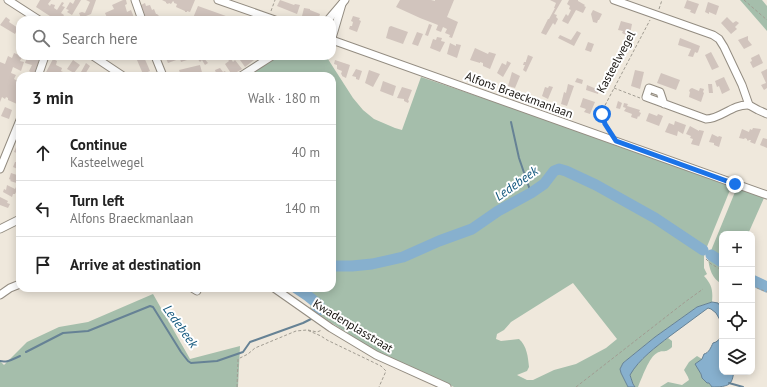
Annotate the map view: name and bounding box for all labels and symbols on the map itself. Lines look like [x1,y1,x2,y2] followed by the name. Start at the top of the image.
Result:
[593,28,638,95] street label: Kasteelwegel
[463,68,575,121] street label: Alfons Braeckmanlaan
[593,105,611,123] route start
[491,162,542,205] water label: Ledebeek
[726,175,744,193] route end
[311,296,396,355] street label: Kwadenplasstraat
[159,301,203,352] water label: Ledebeek

